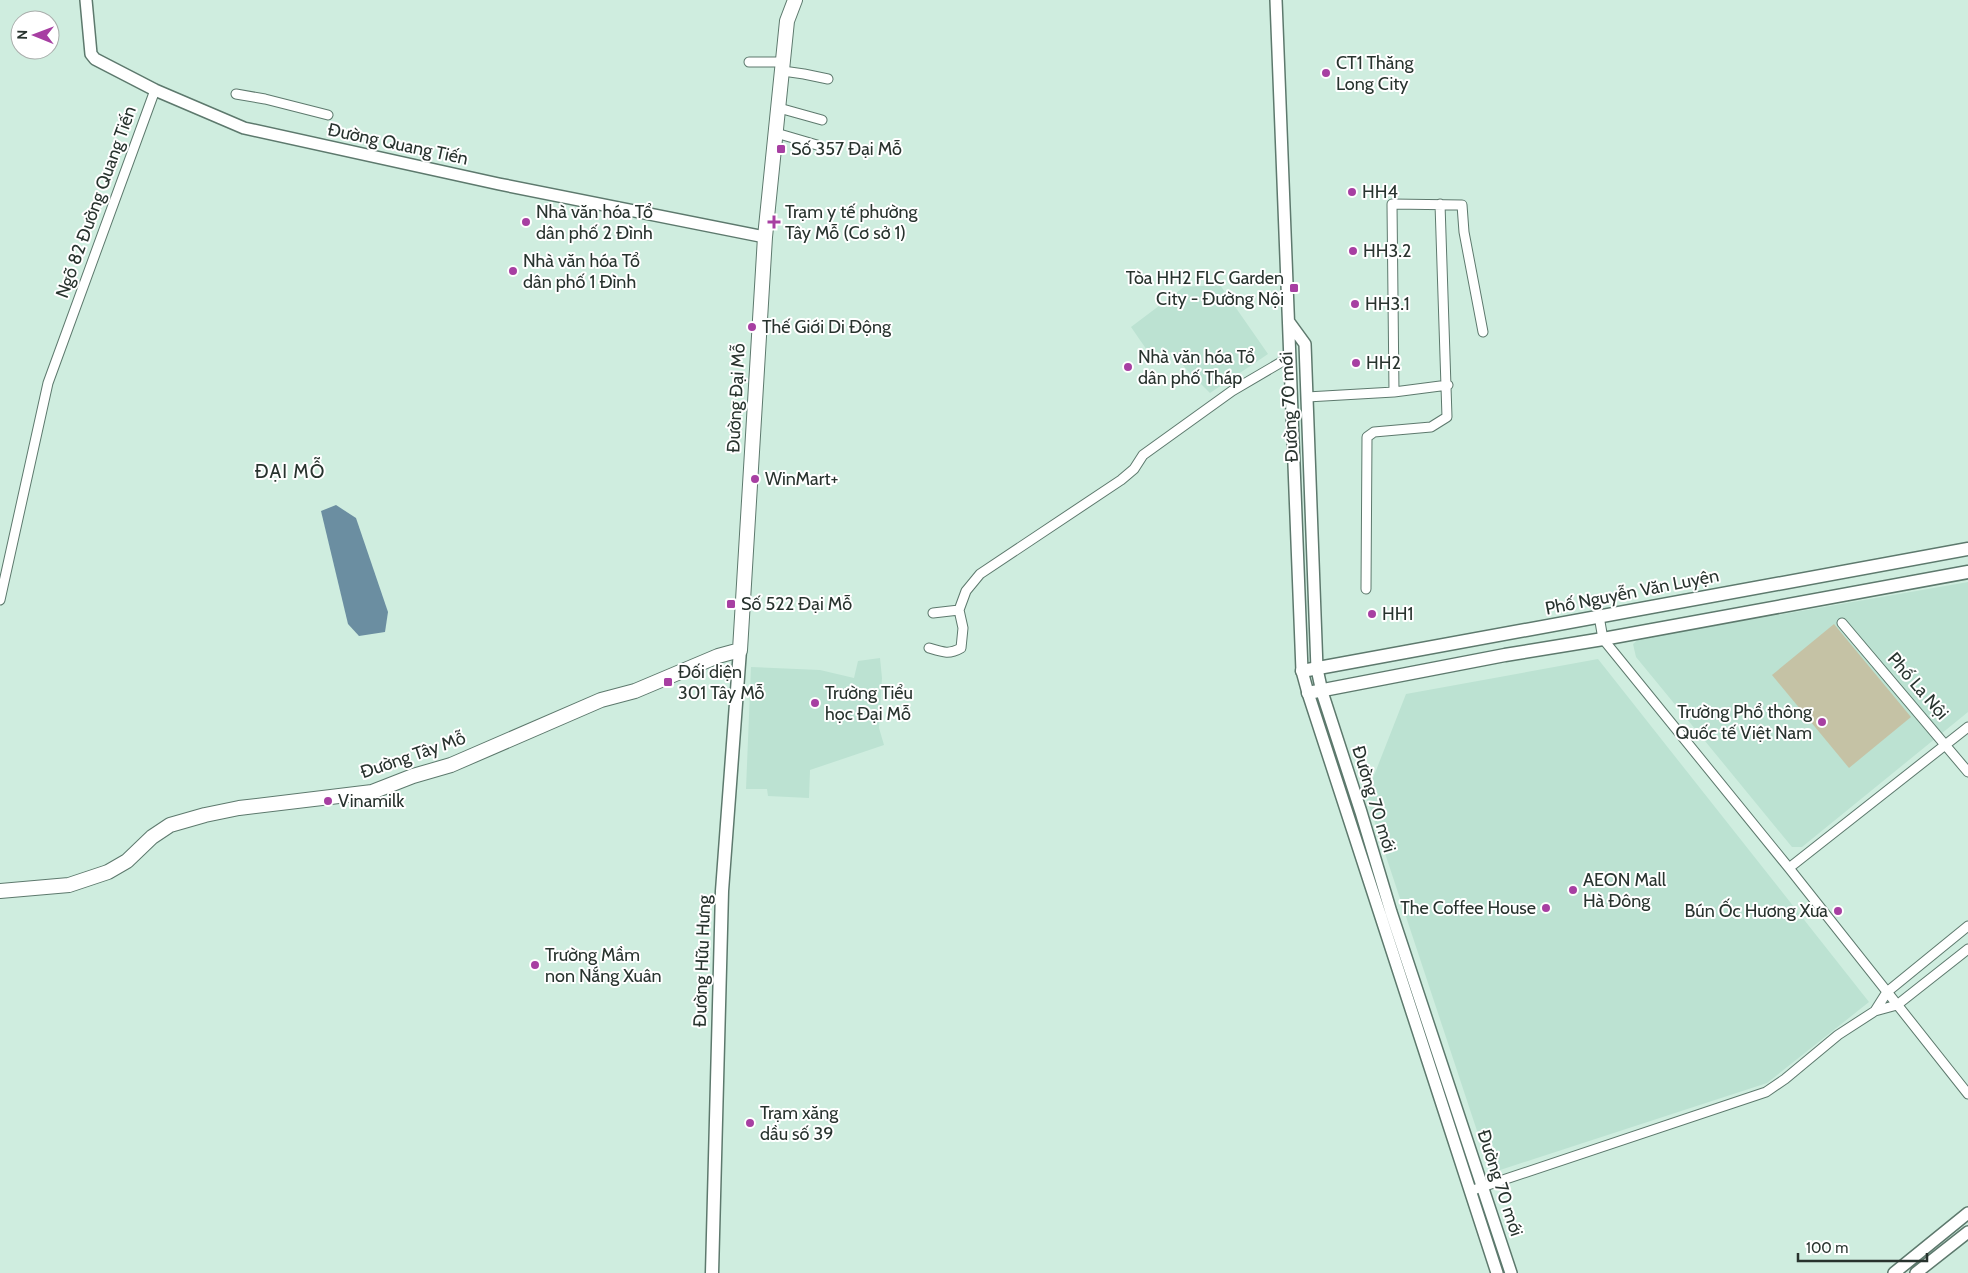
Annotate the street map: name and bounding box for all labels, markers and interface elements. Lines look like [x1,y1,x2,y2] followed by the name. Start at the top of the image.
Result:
[10,10,60,60] north arrow
[13,30,31,40] text: N
[1336,52,1415,95] place label: CT1 Thăng Long City
[1320,67,1332,79] marker: CT1 Thăng Long City
[51,103,141,301] street label: Ngõ 82 Đường Quang Tiến
[326,118,470,170] street label: Đường Quang Tiến
[791,138,902,160] place label: Số 357 Đại Mỗ
[775,143,787,155] marker: Số 357 Đại Mỗ
[1362,181,1398,203] place label: HH4
[1346,186,1358,198] marker: HH4
[536,201,653,244] place label: Nhà văn hóa Tổ dân phố 2 Đình
[785,201,919,244] place label: Trạm y tế phường Tây Mỗ (Cơ sở 1)
[767,215,781,229] marker: Trạm y tế phường Tây Mỗ (Cơ sở 1)
[520,216,532,228] marker: Nhà văn hóa Tổ dân phố 2 Đình
[1363,240,1411,262] place label: HH3.2
[1347,245,1359,257] marker: HH3.2
[523,250,640,293] place label: Nhà văn hóa Tổ dân phố 1 Đình
[507,265,519,277] marker: Nhà văn hóa Tổ dân phố 1 Đình
[1126,267,1284,310] place label: Tòa HH2 FLC Garden City - Đường Nội
[1288,282,1300,294] marker: Tòa HH2 FLC Garden City - Đường Nội
[1365,293,1410,315] place label: HH3.1
[1349,298,1361,310] marker: HH3.1
[762,316,892,338] place label: Thế Giới Di Động
[746,321,758,333] marker: Thế Giới Di Động
[722,343,750,453] street label: Đường Đại Mỗ
[1138,346,1255,389] place label: Nhà văn hóa Tổ dân phố Tháp
[1275,351,1303,463] street label: Đường 70 mới
[1366,352,1401,374] place label: HH2
[1350,357,1362,369] marker: HH2
[1122,361,1134,373] marker: Nhà văn hóa Tổ dân phố Tháp
[255,456,325,483] district label: ĐẠI MỖ
[765,468,838,490] place label: WinMart+
[749,473,761,485] marker: WinMart+
[1543,564,1721,620] street label: Phố Nguyễn Văn Luyện
[741,593,852,615] place label: Số 522 Đại Mỗ
[725,598,737,610] marker: Số 522 Đại Mỗ
[1382,603,1413,625] place label: HH1
[1366,608,1378,620] marker: HH1
[1883,648,1953,724] street label: Phố La Nội
[678,661,765,704] place label: Đối diện 301 Tây Mỗ
[662,676,674,688] marker: Đối diện 301 Tây Mỗ
[825,682,913,725] place label: Trường Tiểu học Đại Mỗ
[809,697,821,709] marker: Trường Tiểu học Đại Mỗ
[1676,701,1813,744] place label: Trường Phổ thông Quốc tế Việt Nam
[1816,716,1828,728] marker: Trường Phổ thông Quốc tế Việt Nam
[358,727,469,783] street label: Đường Tây Mỗ
[1347,743,1401,855] street label: Đường 70 mới
[338,790,405,812] place label: Vinamilk
[322,795,334,807] marker: Vinamilk
[1583,869,1667,912] place label: AEON Mall Hà Đông
[1567,884,1579,896] marker: AEON Mall Hà Đông
[689,894,715,1027] street label: Đường Hữu Hưng
[1400,897,1536,919] place label: The Coffee House
[1685,898,1828,922] place label: Bún Ốc Hương Xưa
[1540,902,1552,914] marker: The Coffee House
[1832,905,1844,917] marker: Bún Ốc Hương Xưa
[545,944,662,987] place label: Trường Mầm non Nắng Xuân
[529,959,541,971] marker: Trường Mầm non Nắng Xuân
[760,1102,839,1145] place label: Trạm xăng dầu số 39
[744,1117,756,1129] marker: Trạm xăng dầu số 39
[1472,1127,1528,1239] street label: Đường 70 mới
[1798,1230,1927,1262] scale bar
[1806,1239,1848,1257] text: 100 m

